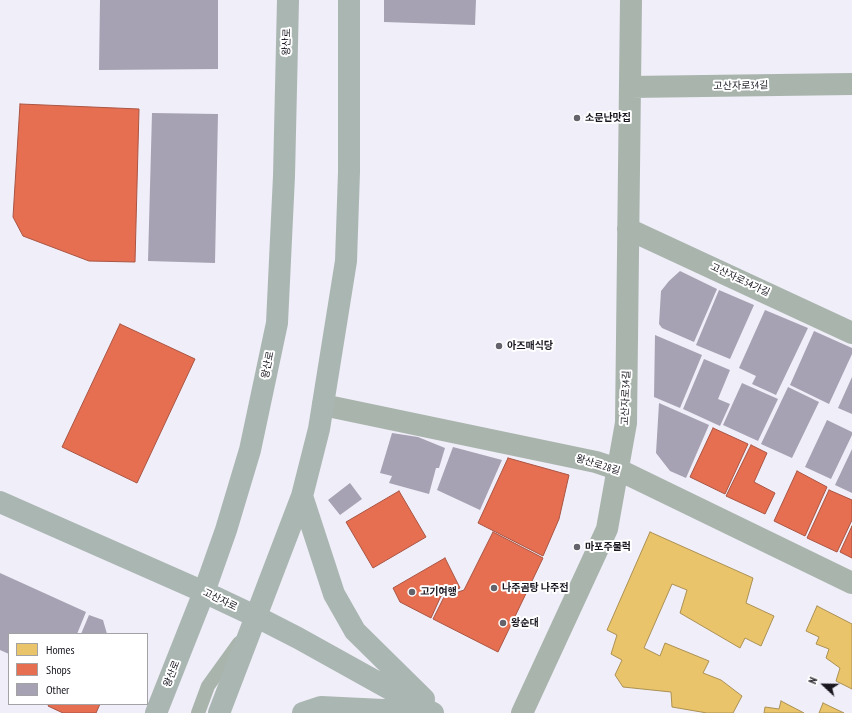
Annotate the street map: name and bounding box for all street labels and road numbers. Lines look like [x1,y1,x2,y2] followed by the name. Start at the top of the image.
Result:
[281,28,293,56] street label: 왕산로
[713,80,769,92] street label: 고산자로34길
[708,261,772,299] street label: 고산자로34가길
[259,350,277,380] street label: 왕산로
[619,370,633,426] street label: 고산자로34길
[574,453,622,477] street label: 왕산로28길
[201,587,239,613] street label: 고산자로
[161,659,183,689] street label: 왕산로

